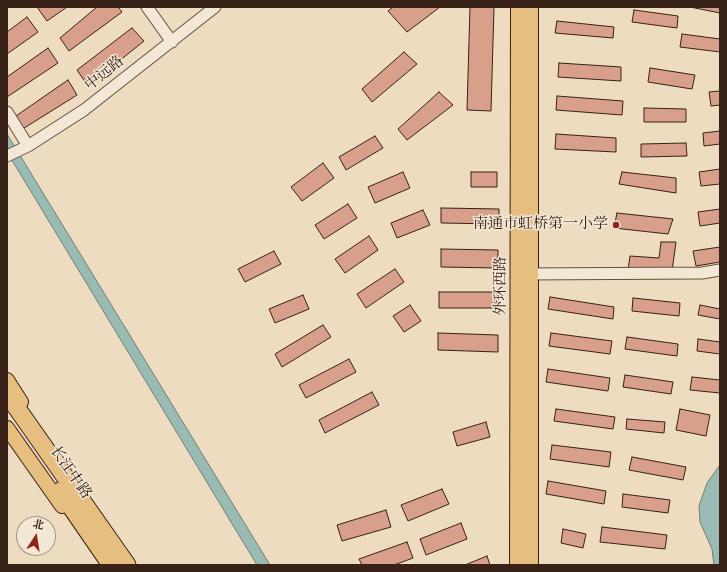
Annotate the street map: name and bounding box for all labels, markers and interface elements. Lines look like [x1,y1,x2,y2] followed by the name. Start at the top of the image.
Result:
[82,53,128,95] street label: 中远路
[473,216,608,234] place label: 南通市虹桥第一小学
[611,220,621,230] marker: 南通市虹桥第一小学
[493,256,511,316] street label: 外环西路
[45,443,95,503] street label: 长江中路
[16,516,56,556] north arrow
[32,517,45,532] text: 北

